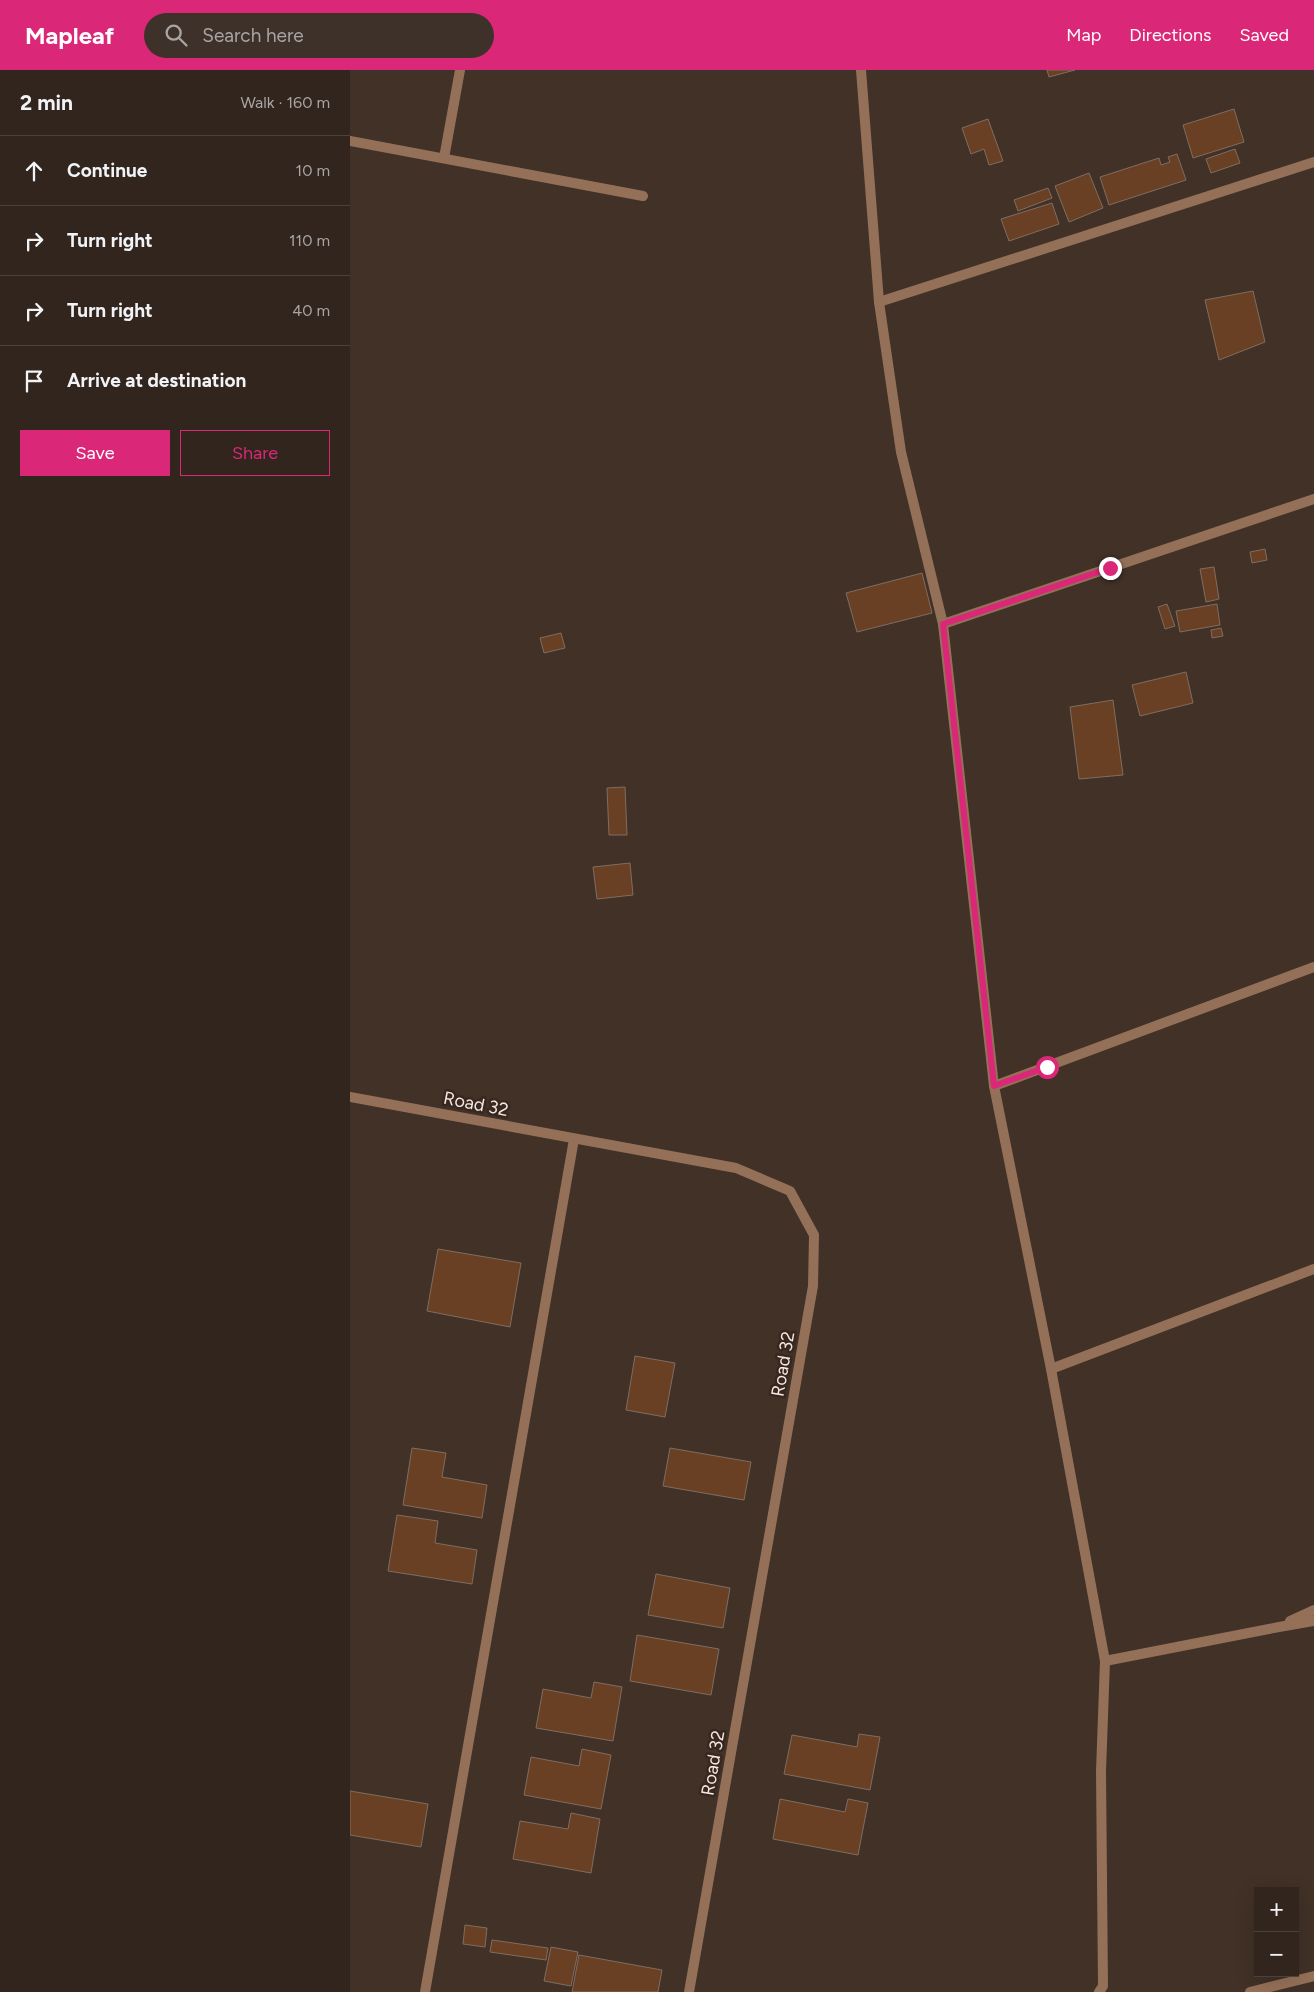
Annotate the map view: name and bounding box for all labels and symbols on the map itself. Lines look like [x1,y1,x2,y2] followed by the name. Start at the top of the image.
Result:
[1099,557,1122,580] route end
[1036,1056,1059,1079] route start
[442,1087,510,1121] street label: Road 32
[766,1330,800,1398] street label: Road 32
[696,1729,730,1797] street label: Road 32

